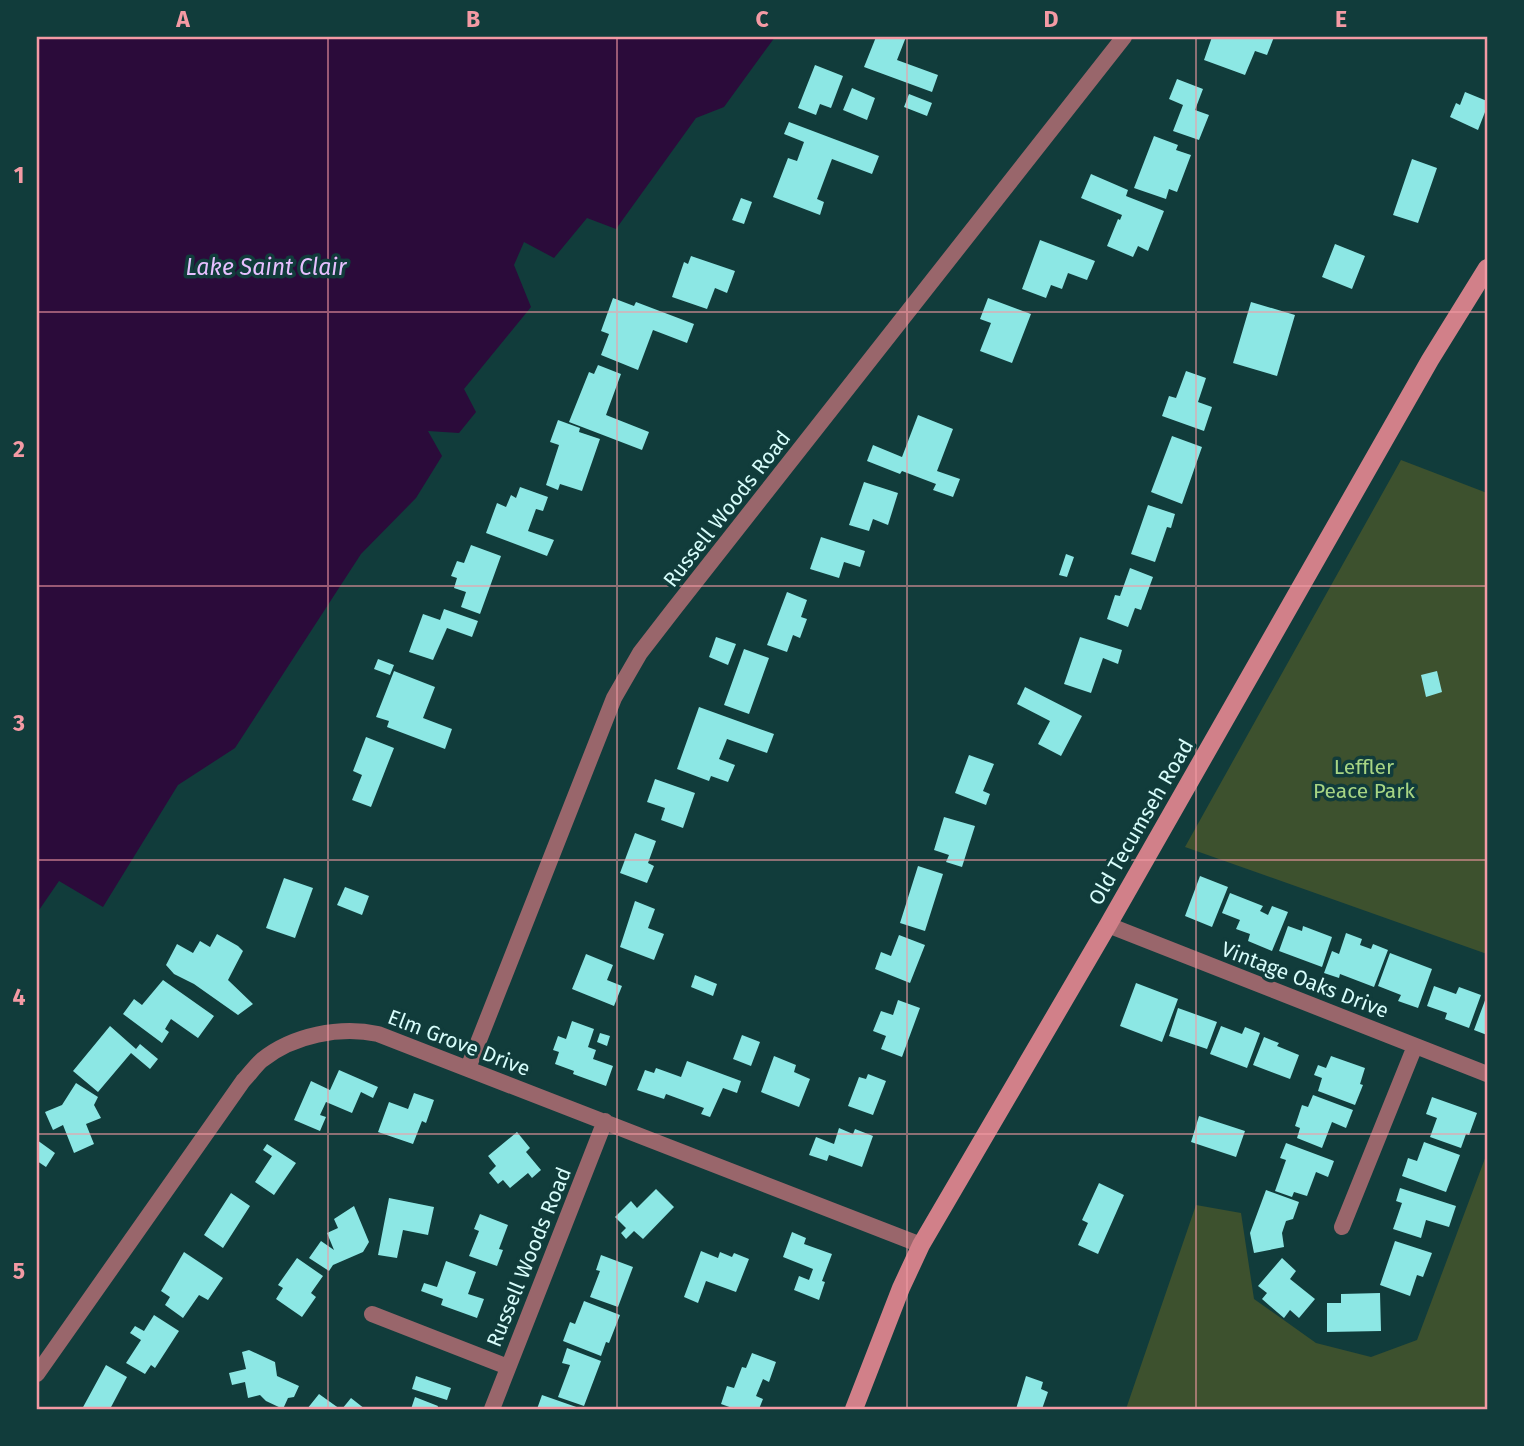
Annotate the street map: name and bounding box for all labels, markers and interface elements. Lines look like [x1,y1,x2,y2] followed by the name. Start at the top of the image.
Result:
[175,5,190,33] text: A
[466,5,480,33] text: B
[755,5,769,33] text: C
[1044,5,1059,33] text: D
[1335,5,1347,33] text: E
[14,161,24,189] text: 1
[186,253,348,281] water label: Lake Saint Clair
[658,425,796,593] street label: Russell Woods Road
[13,435,25,463] text: 2
[12,709,25,737] text: 3
[1083,734,1199,910] street label: Old Tecumseh Road
[1313,754,1415,804] park label: Leffler Peace Park
[1218,936,1392,1024] street label: Vintage Oaks Drive
[13,983,26,1011] text: 4
[384,1004,534,1082] street label: Elm Grove Drive
[481,1163,577,1351] street label: Russell Woods Road
[13,1257,25,1285] text: 5

